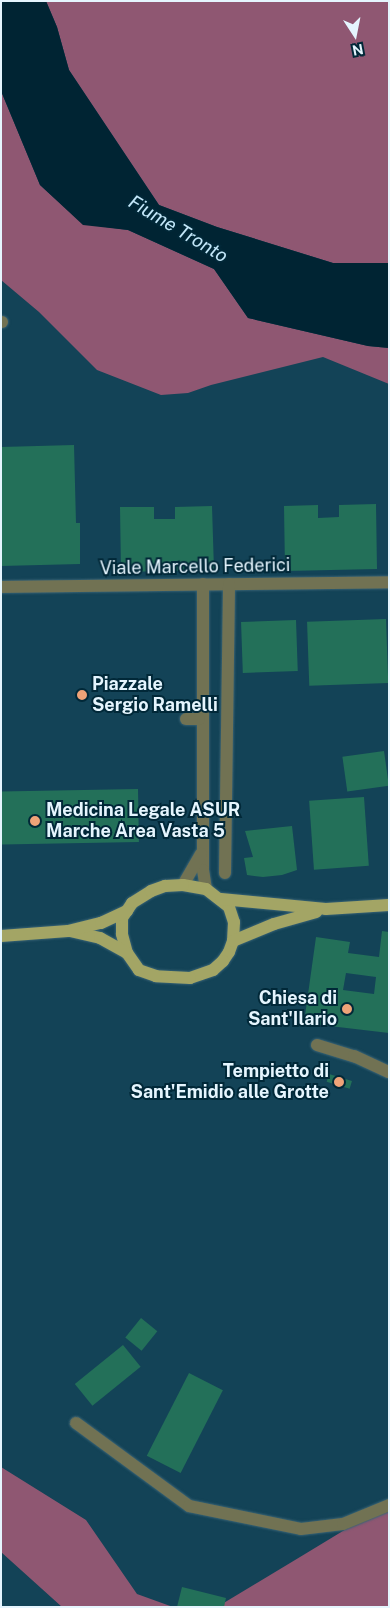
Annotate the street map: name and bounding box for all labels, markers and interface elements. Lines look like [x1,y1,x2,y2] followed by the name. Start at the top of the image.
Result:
[330,10,380,60] north arrow
[351,41,365,59] text: N
[124,190,232,268] water label: Fiume Tronto
[100,555,290,579] street label: Viale Marcello Federici
[92,674,218,716] place label: Piazzale Sergio Ramelli
[76,689,88,701] marker: Piazzale Sergio Ramelli
[46,800,240,842] place label: Medicina Legale ASUR Marche Area Vasta 5
[28,814,42,828] marker: Medicina Legale ASUR Marche Area Vasta 5
[248,988,337,1030] place label: Chiesa di Sant'Ilario
[341,1003,353,1015] marker: Chiesa di Sant'Ilario
[130,1061,329,1104] place label: Tempietto di Sant'Emidio alle Grotte
[333,1076,345,1088] marker: Tempietto di Sant'Emidio alle Grotte

